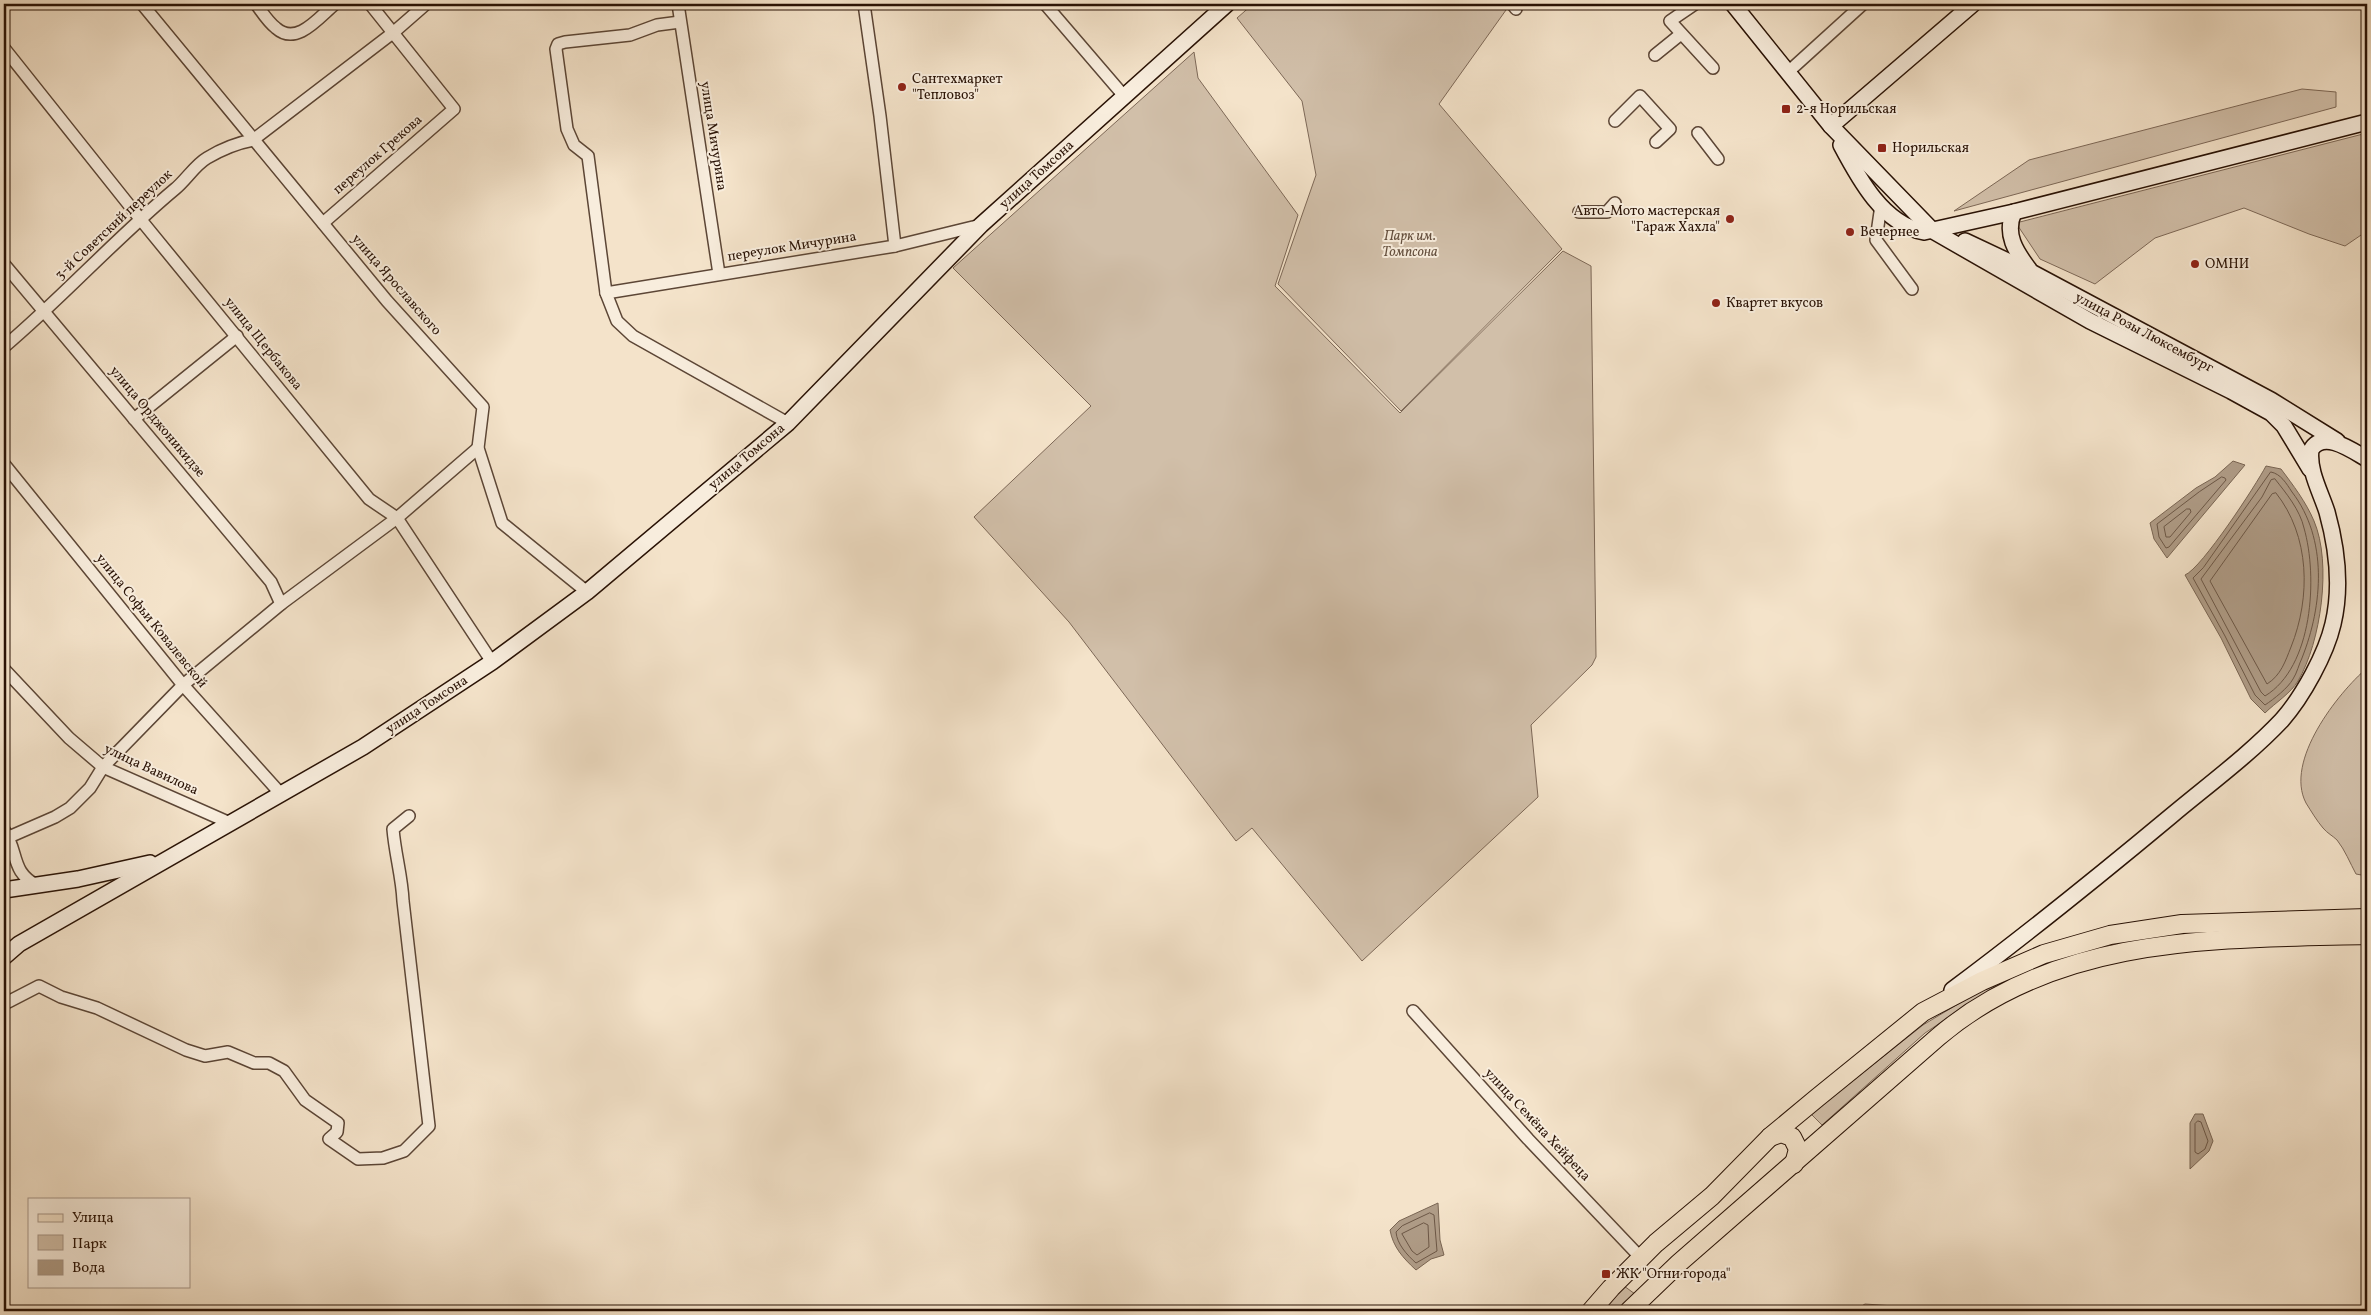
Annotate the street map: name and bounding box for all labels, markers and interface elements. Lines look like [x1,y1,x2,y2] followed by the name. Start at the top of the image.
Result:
[912,70,1003,105] place label: Сантехмаркет "Тепловоз"
[695,80,731,192] street label: улица Мичурина
[896,81,908,93] marker: Сантехмаркет "Тепловоз"
[1796,100,1896,119] place label: 2-я Норильская
[1780,103,1792,115] marker: 2-я Норильская
[329,111,427,199] street label: переулок Грекова
[995,136,1079,214] street label: улица Томсона
[1892,139,1969,158] place label: Норильская
[1876,142,1888,154] marker: Норильская
[51,165,177,285] street label: 3-й Советский переулок
[1574,202,1720,237] place label: Авто-Мото мастерская "Гараж Хахла"
[1724,213,1736,225] marker: Авто-Мото мастерская "Гараж Хахла"
[1860,223,1920,242] place label: Вечернее
[1844,226,1856,238] marker: Вечернее
[726,227,858,267] street label: переулок Мичурина
[1382,227,1438,262] park label: Парк им. Томпсона
[347,230,445,340] street label: улица Ярославского
[2205,255,2249,274] place label: ОМНИ
[2189,258,2201,270] marker: ОМНИ
[2071,288,2217,378] street label: улица Розы Люксембург
[220,294,306,394] street label: улица Щербакова
[1726,294,1823,313] place label: Квартет вкусов
[1710,297,1722,309] marker: Квартет вкусов
[105,362,209,482] street label: улица Орджоникидзе
[705,419,789,495] street label: улица Томсона
[91,550,211,692] street label: улица Софьи Ковалевской
[382,671,472,739] street label: улица Томсона
[101,740,201,800] street label: улица Вавилова
[1480,1064,1594,1186] street label: улица Семёна Хейфеца
[28,1198,190,1288] legend
[72,1208,114,1229] text: Улица
[72,1234,107,1255] text: Парк
[72,1258,105,1279] text: Вода
[1616,1265,1731,1284] place label: ЖК "Огни города"
[1600,1268,1612,1280] marker: ЖК "Огни города"

